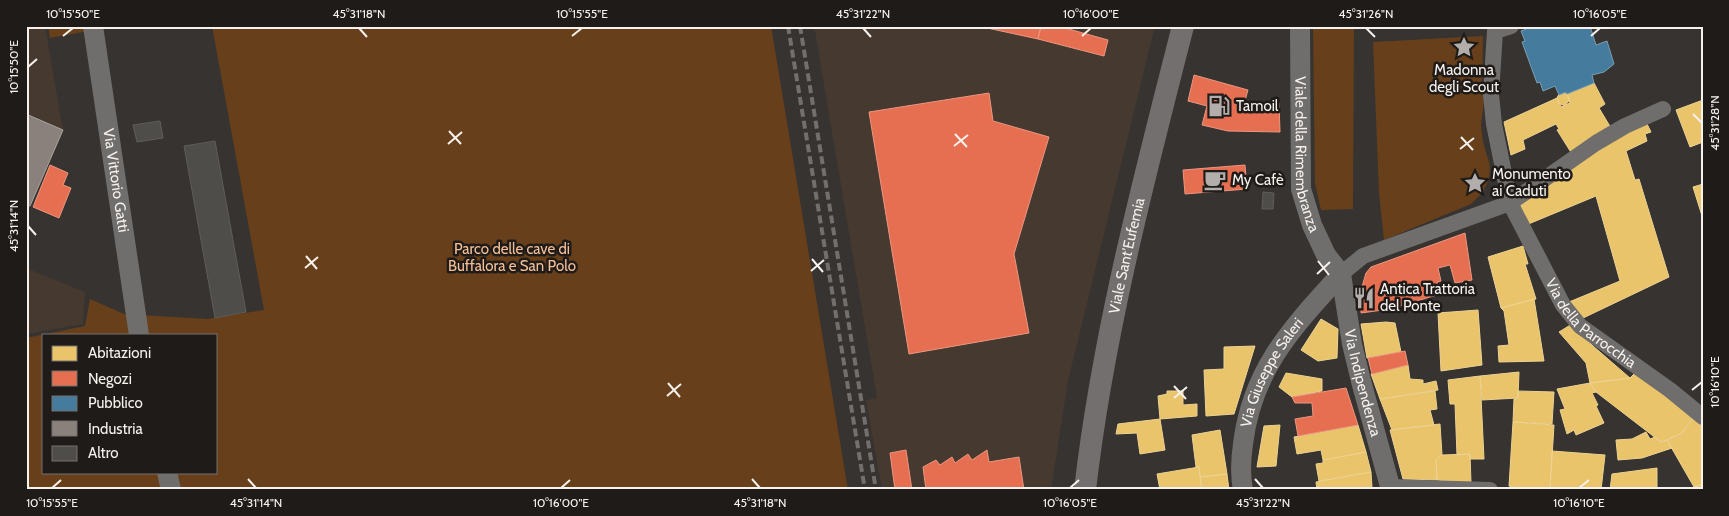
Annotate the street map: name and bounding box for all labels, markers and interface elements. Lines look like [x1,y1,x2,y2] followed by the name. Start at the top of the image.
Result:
[46,6,100,21] text: 10°15'50"E
[333,6,385,21] text: 45°31'18"N
[556,6,608,21] text: 10°15'55"E
[836,6,890,21] text: 45°31'22"N
[1063,6,1119,21] text: 10°16'00"E
[1339,6,1393,21] text: 45°31'26"N
[1573,6,1627,21] text: 10°16'05"E
[1451,34,1477,60] place icon: Madonna degli Scout
[6,40,21,94] text: 10°15'50"E
[1429,61,1499,96] place label: Madonna degli Scout
[1291,76,1323,236] street label: Viale della Rimembranza
[1206,93,1232,119] fuel station icon: Tamoil
[1707,95,1722,151] text: 45°31'28"N
[1236,97,1279,115] place label: Tamoil
[99,127,133,234] street label: Via Vittorio Gatti
[1492,165,1571,200] place label: Monumento ai Caduti
[1202,167,1228,193] cafe icon: My Cafè
[1462,170,1488,196] place icon: Monumento ai Caduti
[1232,171,1284,189] place label: My Cafè
[1105,195,1149,316] street label: Viale Sant'Eufemia
[6,200,21,252] text: 45°31'14"N
[448,240,576,275] park label: Parco delle cave di Buffalora e San Polo
[1542,275,1640,372] street label: Via della Parrocchia
[1380,280,1476,315] place label: Antica Trattoria del Ponte
[1351,285,1377,311] restaurant icon: Antica Trattoria del Ponte
[1237,314,1307,429] street label: Via Giuseppe Saleri
[1341,328,1385,439] street label: Via Indipendenza
[42,334,218,474] legend
[88,344,151,362] text: Abitazioni
[1707,356,1722,408] text: 10°16'10"E
[88,370,132,388] text: Negozi
[88,394,143,412] text: Pubblico
[88,420,143,438] text: Industria
[88,444,118,462] text: Altro
[26,495,78,510] text: 10°15'55"E
[230,495,282,510] text: 45°31'14"N
[533,495,589,510] text: 10°16'00"E
[734,495,786,510] text: 45°31'18"N
[1043,495,1097,510] text: 10°16'05"E
[1236,495,1290,510] text: 45°31'22"N
[1553,495,1605,510] text: 10°16'10"E

